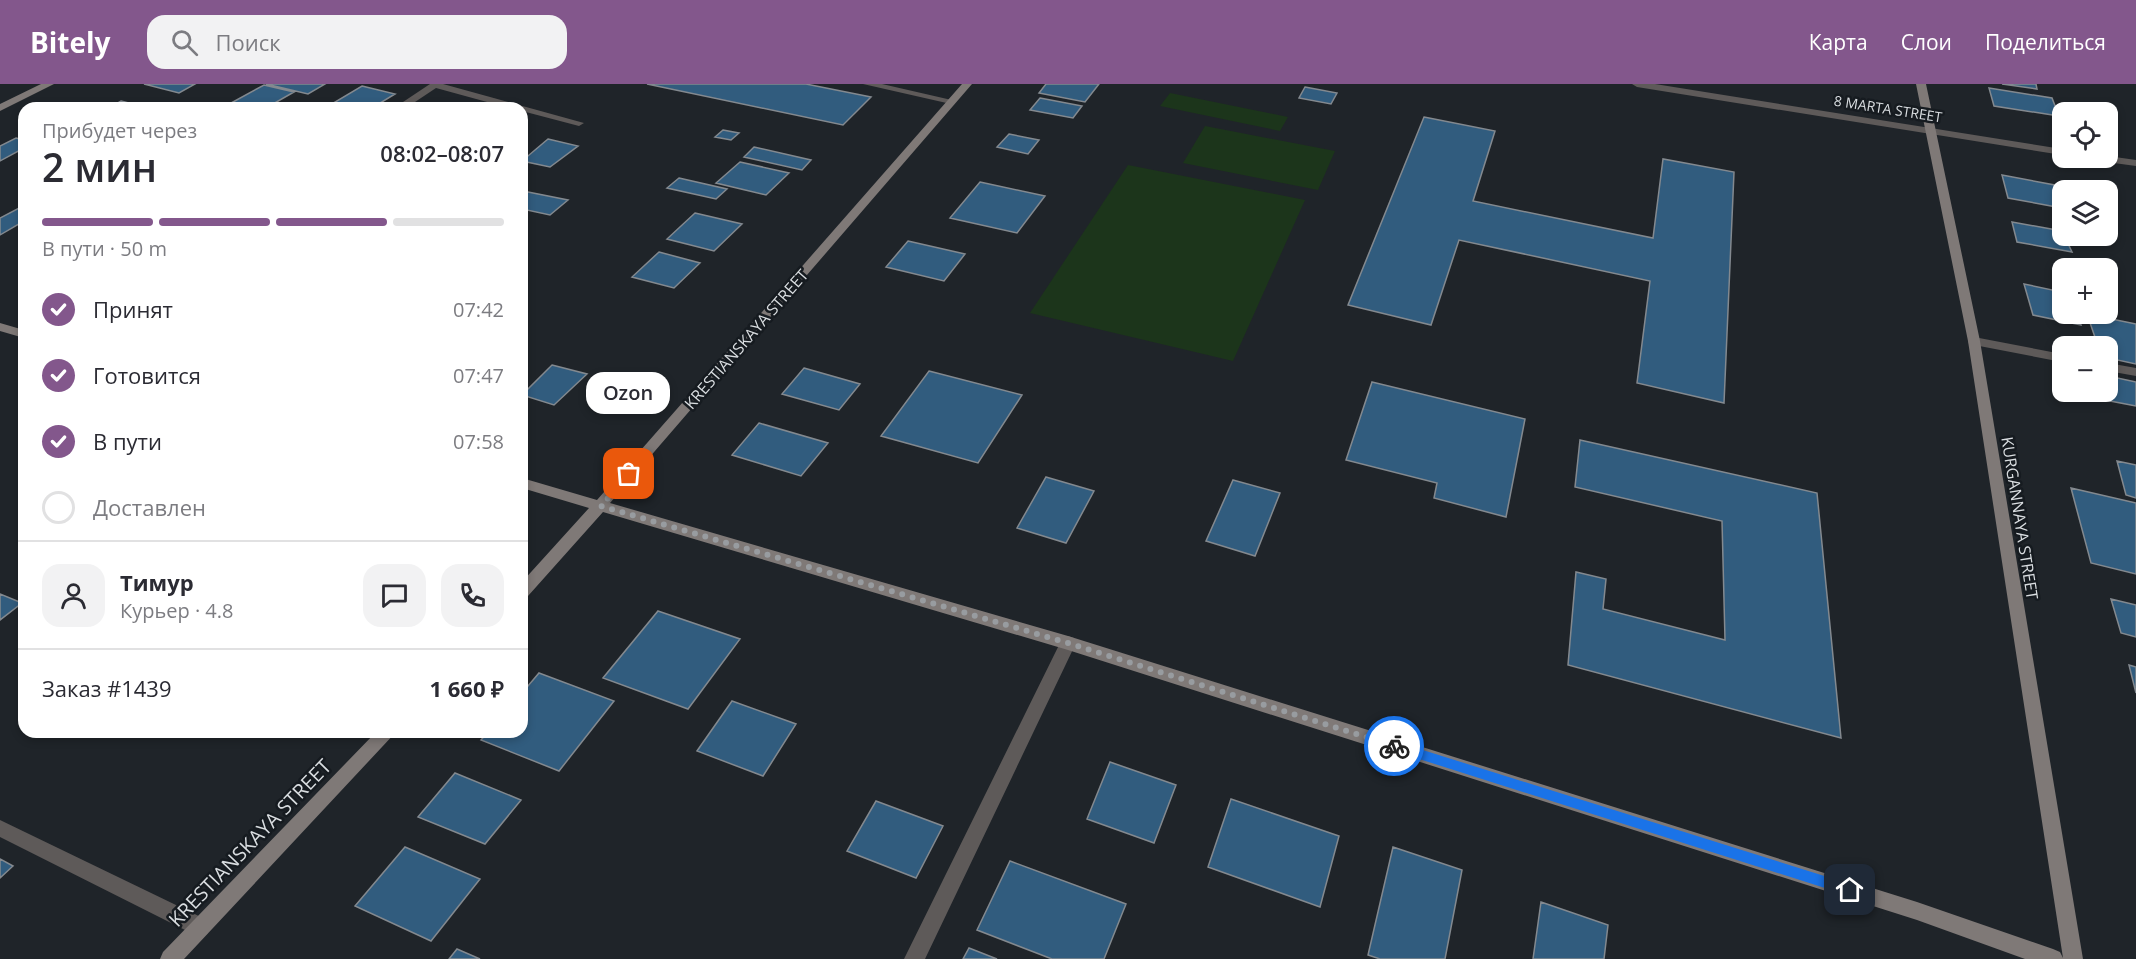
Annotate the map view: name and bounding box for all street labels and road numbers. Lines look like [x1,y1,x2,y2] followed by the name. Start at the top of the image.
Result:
[1833,91,1944,126] street label: 8 MARTA STREET
[679,264,813,414] street label: KRESTIANSKAYA STREET
[1996,435,2044,601] street label: KURGANNAYA STREET
[162,753,337,932] street label: KRESTIANSKAYA STREET

